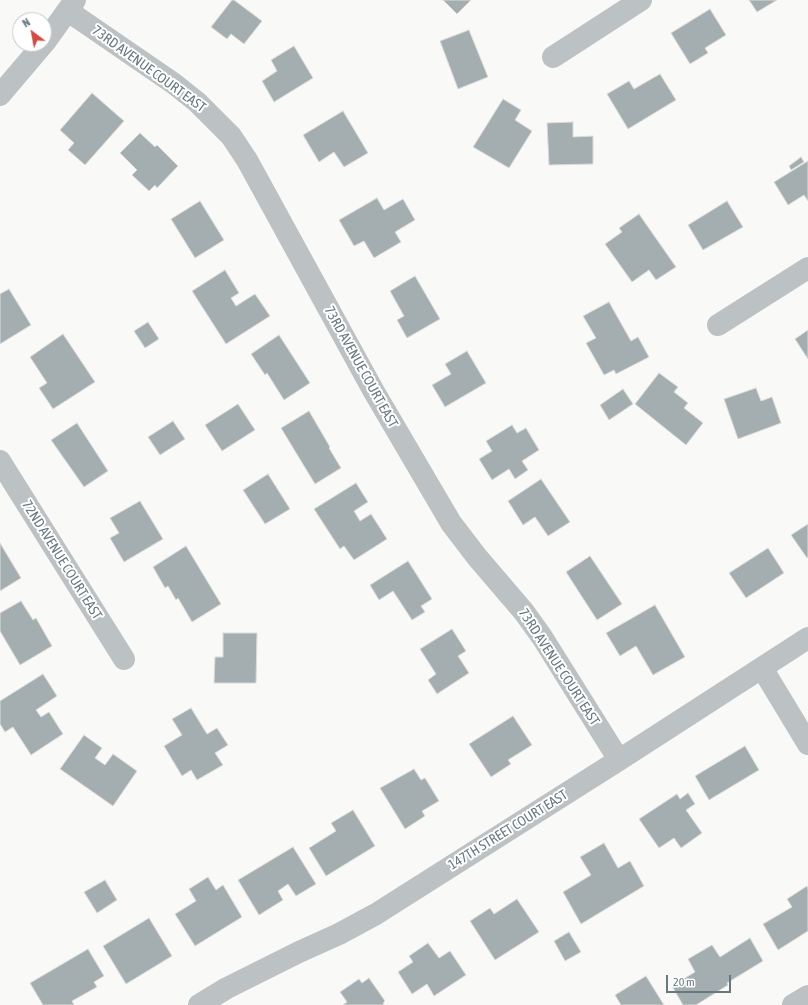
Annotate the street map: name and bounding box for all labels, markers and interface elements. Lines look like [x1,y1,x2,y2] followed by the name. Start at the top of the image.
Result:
[12,12,52,52] north arrow
[20,16,32,29] text: N
[89,22,209,116] street label: 73RD AVENUE COURT EAST
[321,303,401,431] street label: 73RD AVENUE COURT EAST
[18,497,106,623] street label: 72ND AVENUE COURT EAST
[515,605,603,729] street label: 73RD AVENUE COURT EAST
[445,786,571,874] street label: 147TH STREET COURT EAST
[668,967,733,993] scale bar
[673,975,695,989] text: 20 m

